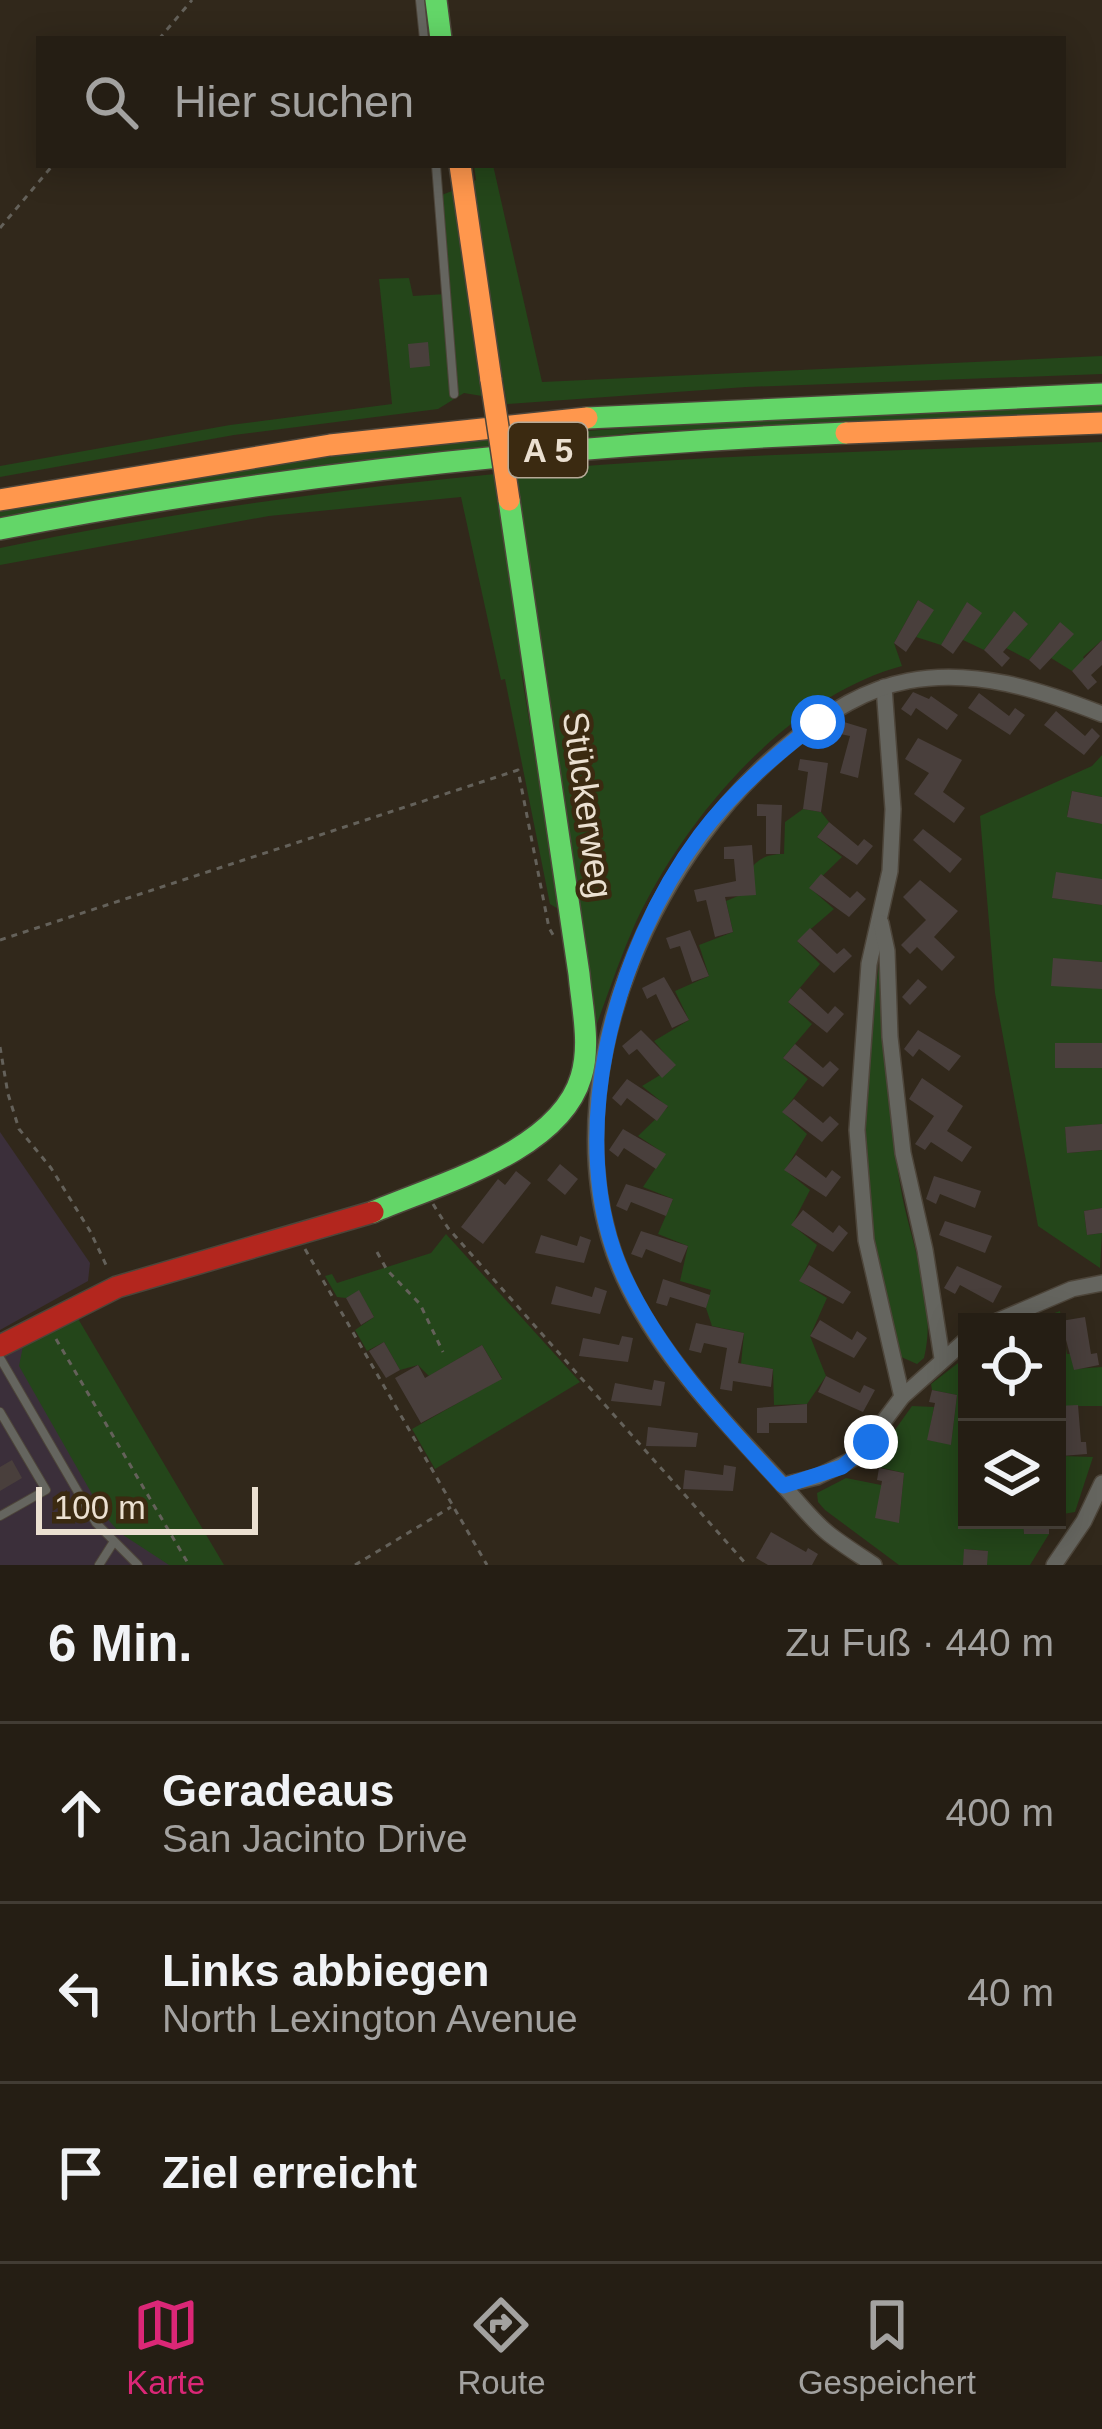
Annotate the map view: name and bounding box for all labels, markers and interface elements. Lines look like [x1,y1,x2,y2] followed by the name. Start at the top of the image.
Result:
[36,36,1066,168] search box
[78,69,144,135] icon: search
[174,76,414,127] text: Hier suchen
[509,423,587,477] road number: A 5
[791,695,845,749] route start
[555,709,621,901] street label: Stückerweg
[958,1313,1066,1529] map controls
[958,1313,1066,1421] button: locate
[844,1415,898,1469] route end
[958,1421,1066,1529] button: layers
[36,1481,258,1534] scale bar
[54,1489,146,1526] text: 100 m
[48,1615,193,1672] text: 6 Min.
[785,1621,1054,1664] text: Zu Fuß · 440 m
[162,1765,395,1816] text: Geradeaus
[48,1780,114,1846] icon: ahead
[946,1791,1054,1834] text: 400 m
[162,1817,468,1860] text: San Jacinto Drive
[162,1945,490,1996] text: Links abbiegen
[48,1960,114,2026] icon: left
[967,1971,1054,2014] text: 40 m
[162,1997,578,2040] text: North Lexington Avenue
[48,2140,114,2206] icon: arrive
[162,2147,417,2198] text: Ziel erreicht
[126,2292,205,2402] tab: Karte
[457,2292,546,2402] tab: Route
[798,2292,976,2402] tab: Gespeichert

